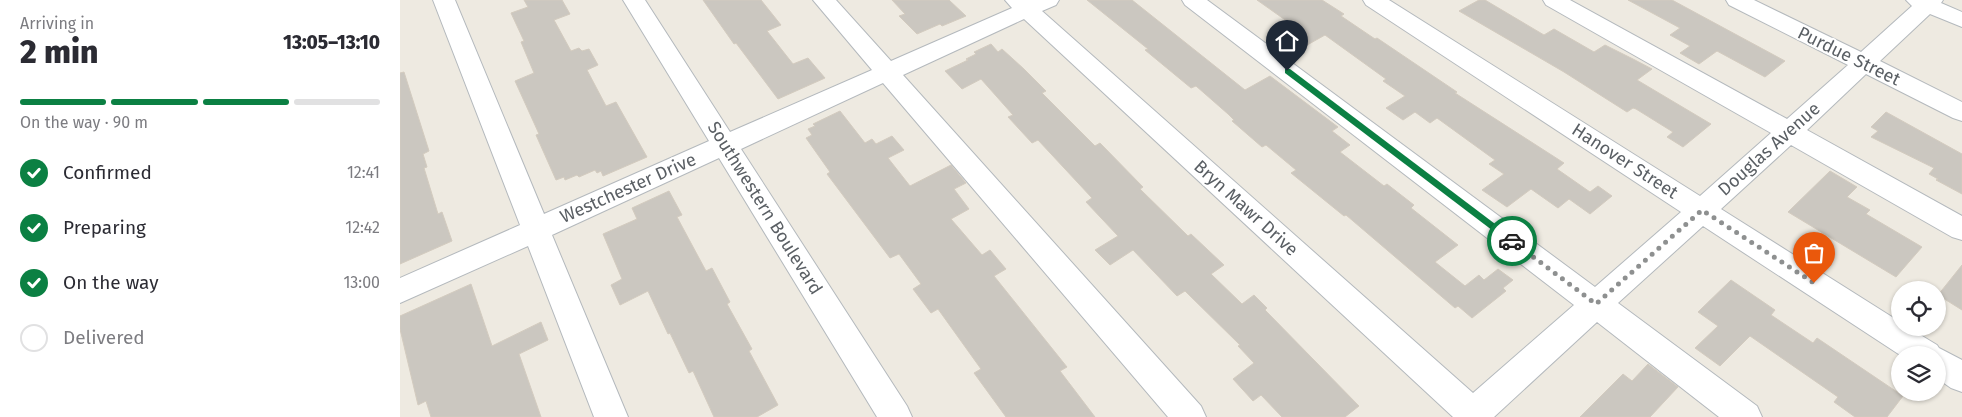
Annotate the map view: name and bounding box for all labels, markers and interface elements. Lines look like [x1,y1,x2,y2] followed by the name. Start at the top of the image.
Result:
[20,14,94,33] text: Arriving in
[1266,20,1308,71] pin
[1794,22,1904,91] street label: Purdue Street
[1273,27,1301,55] icon: home
[283,31,380,54] text: 13:05–13:10
[20,33,98,71] text: 2 min
[1713,97,1825,201] street label: Douglas Avenue
[20,113,148,132] text: On the way · 90 m
[703,118,827,298] street label: Southwestern Boulevard
[1568,119,1683,204] street label: Hanover Street
[557,148,699,228] street label: Westchester Drive
[1189,155,1303,261] street label: Bryn Mawr Drive
[20,159,48,187] icon: check
[63,161,152,184] text: Confirmed
[347,163,380,182] text: 12:41
[20,214,48,242] icon: check
[63,216,146,239] text: Preparing
[1487,216,1537,266] courier
[345,218,380,237] text: 12:42
[1498,227,1526,255] icon: car
[1793,232,1835,283] pin
[1800,239,1828,267] icon: bag
[20,269,48,297] icon: check
[63,271,159,294] text: On the way
[343,273,380,292] text: 13:00
[1891,281,1946,401] map controls
[1891,281,1946,336] button: locate
[63,326,145,349] text: Delivered
[1891,346,1946,401] button: layers

